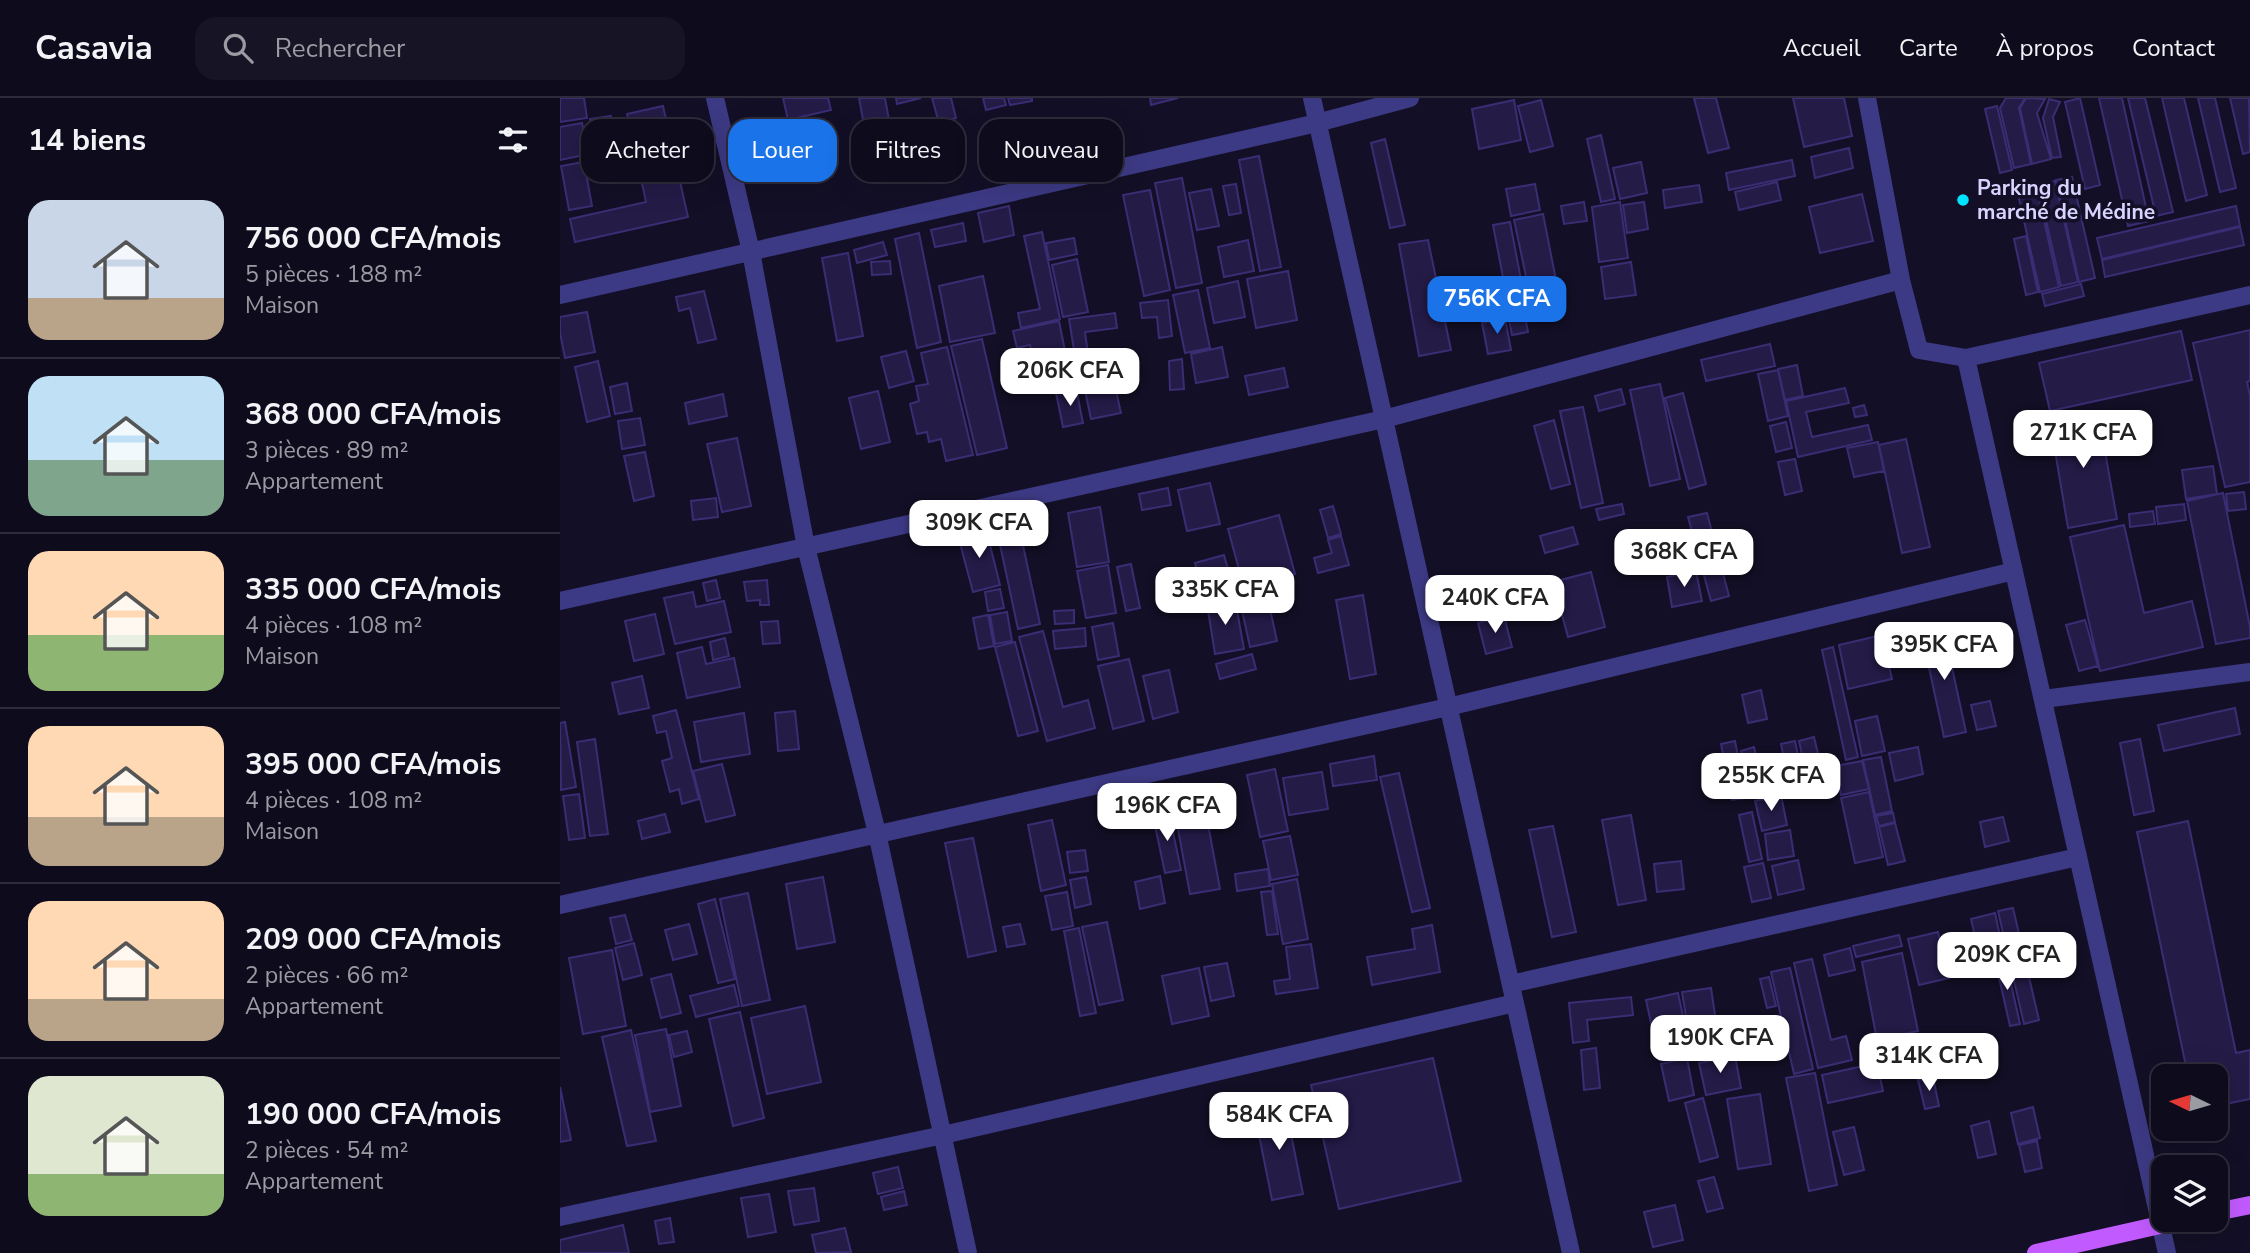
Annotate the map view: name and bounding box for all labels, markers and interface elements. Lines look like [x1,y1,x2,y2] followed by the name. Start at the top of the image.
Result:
[195,17,685,80] search box
[35,26,153,71] text: Casavia
[219,29,257,67] icon: search
[275,31,405,66] text: Rechercher
[1783,32,1861,64] text: Accueil
[1899,32,1958,64] text: Carte
[1996,32,2094,64] text: À propos
[2132,32,2215,64] text: Contact
[581,119,714,182] chip: Acheter
[728,119,837,182] chip: Louer
[851,119,965,182] chip: Filtres
[979,119,1123,182] chip: Nouveau
[28,120,146,161] text: 14 biens
[494,121,532,159] icon: filters
[1977,174,2155,226] place label: Parking du marché de Médine
[1955,192,1971,208] marker: Parking du marché de Médine
[245,218,501,259] text: 756 000 CFA/mois
[84,228,168,312] icon: home
[245,259,422,290] text: 5 pièces · 188 m²
[1425,276,1569,336] pin: 756K CFA
[1443,283,1551,314] text: 756K CFA
[245,290,319,321] text: Maison
[998,348,1142,408] pin: 206K CFA
[1016,355,1124,386] text: 206K CFA
[245,394,501,435] text: 368 000 CFA/mois
[84,404,168,488] icon: home
[2011,410,2155,470] pin: 271K CFA
[2029,417,2137,448] text: 271K CFA
[245,435,408,466] text: 3 pièces · 89 m²
[245,466,383,497] text: Appartement
[907,500,1051,560] pin: 309K CFA
[925,507,1033,538] text: 309K CFA
[1612,530,1756,589] pin: 368K CFA
[1630,536,1738,567] text: 368K CFA
[1153,568,1297,627] pin: 335K CFA
[245,569,501,610] text: 335 000 CFA/mois
[1171,574,1279,605] text: 335K CFA
[1423,575,1567,635] pin: 240K CFA
[84,579,168,663] icon: home
[1441,582,1549,613] text: 240K CFA
[245,610,422,641] text: 4 pièces · 108 m²
[1872,622,2016,682] pin: 395K CFA
[1890,629,1998,660] text: 395K CFA
[245,641,319,672] text: Maison
[245,744,501,785] text: 395 000 CFA/mois
[84,754,168,838] icon: home
[1699,754,1843,813] pin: 255K CFA
[1717,760,1825,791] text: 255K CFA
[1095,784,1239,843] pin: 196K CFA
[245,785,422,816] text: 4 pièces · 108 m²
[1113,790,1221,821] text: 196K CFA
[245,816,319,847] text: Maison
[245,919,501,960] text: 209 000 CFA/mois
[84,929,168,1013] icon: home
[1935,932,2079,992] pin: 209K CFA
[1953,939,2061,970] text: 209K CFA
[245,960,408,991] text: 2 pièces · 66 m²
[245,991,383,1022] text: Appartement
[1648,1016,1792,1075] pin: 190K CFA
[1666,1022,1774,1053] text: 190K CFA
[1857,1034,2001,1093] pin: 314K CFA
[1875,1040,1983,1071] text: 314K CFA
[2151,1064,2228,1141] north arrow
[2151,1064,2228,1232] map controls
[1207,1093,1351,1152] pin: 584K CFA
[245,1094,501,1135] text: 190 000 CFA/mois
[1225,1099,1333,1130] text: 584K CFA
[84,1104,168,1188] icon: home
[245,1135,408,1166] text: 2 pièces · 54 m²
[2151,1155,2228,1232] button: layers
[245,1166,383,1197] text: Appartement

